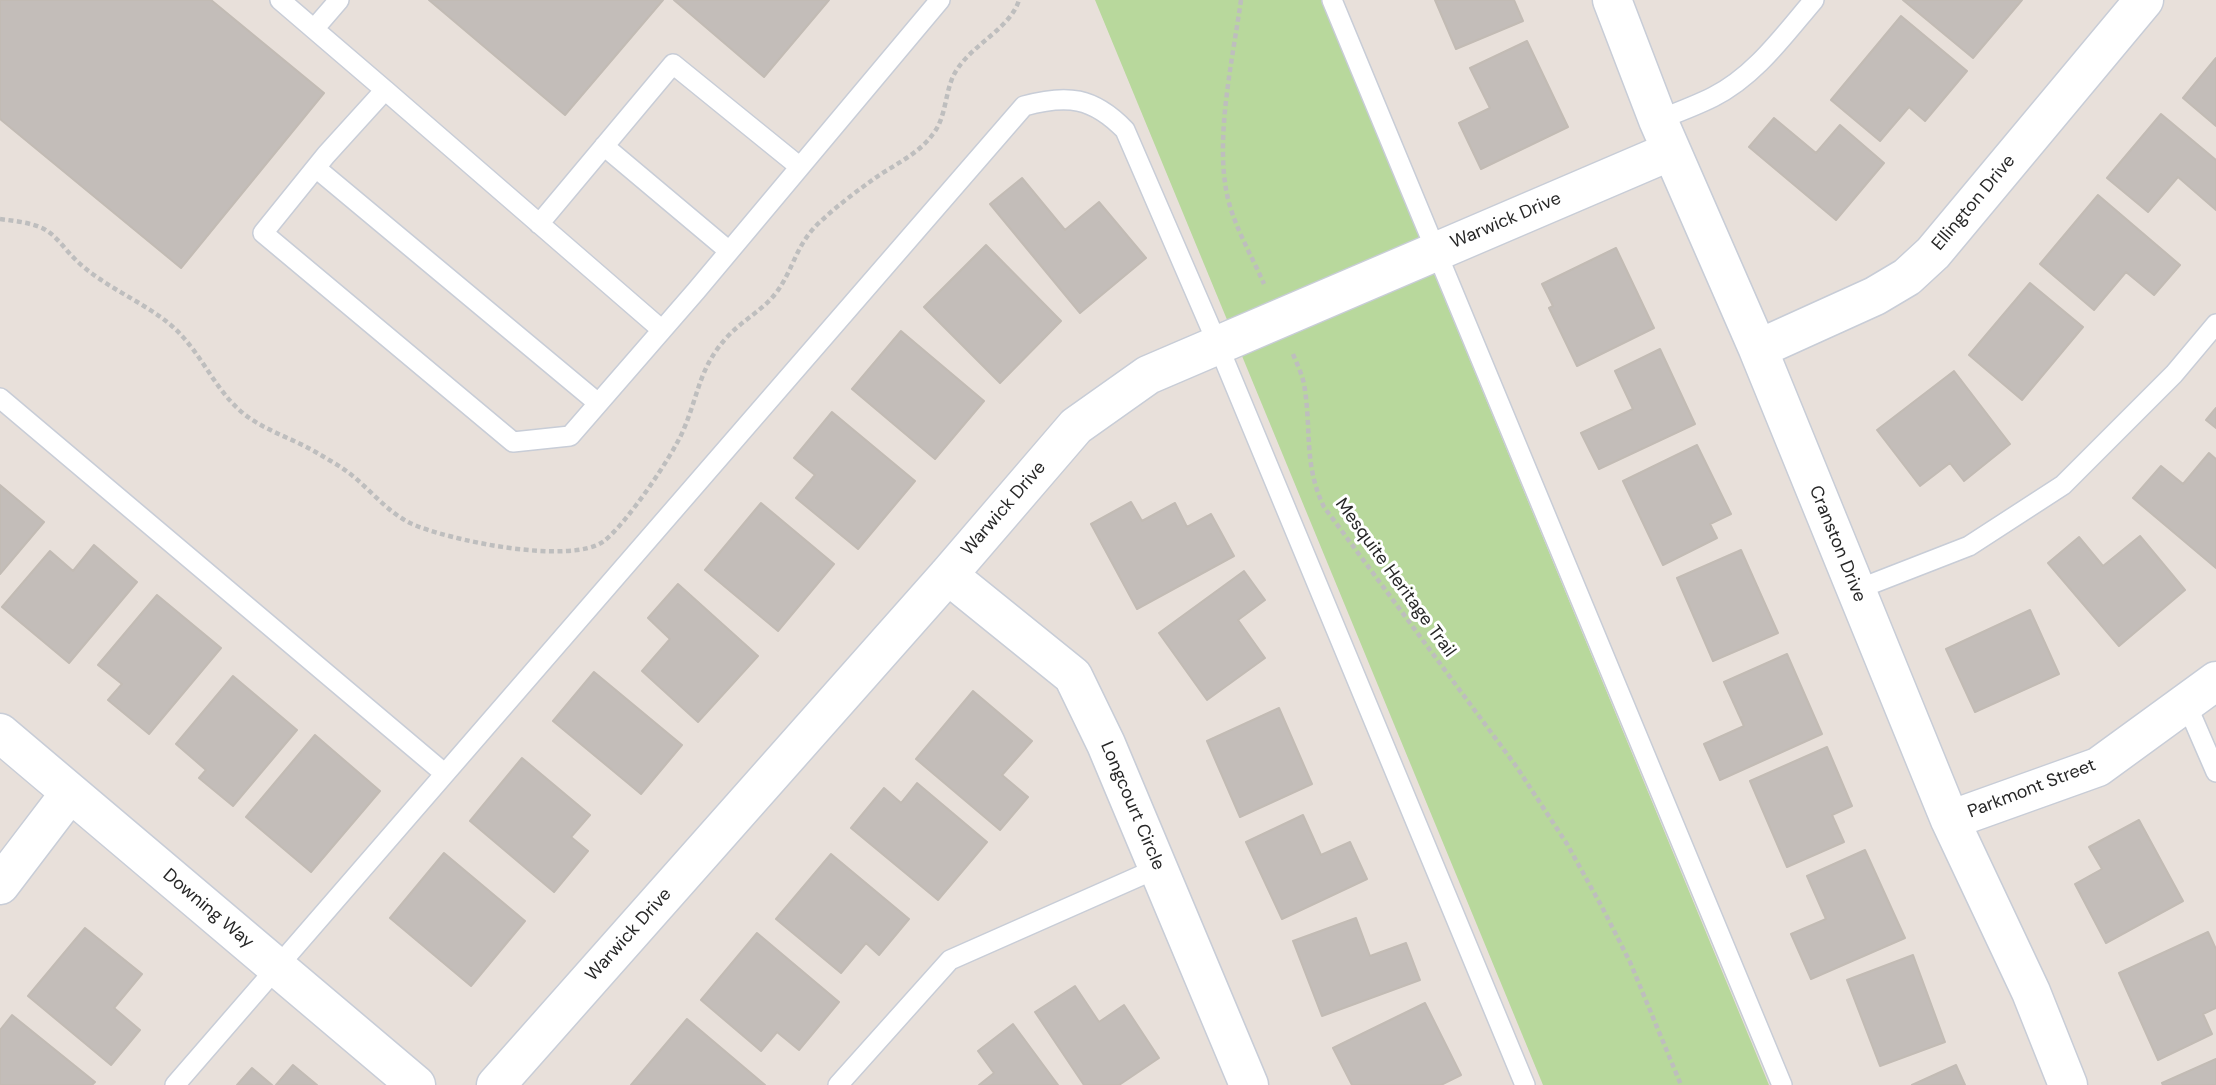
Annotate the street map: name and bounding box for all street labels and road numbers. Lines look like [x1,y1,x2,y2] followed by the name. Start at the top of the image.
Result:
[1928,151,2020,255] street label: Ellington Drive
[1448,188,1564,254] street label: Warwick Drive
[957,457,1051,561] street label: Warwick Drive
[1804,483,1870,605] street label: Cranston Drive
[1330,494,1460,662] street label: Mesquite Heritage Trail
[1095,738,1169,874] street label: Longcourt Circle
[1965,755,2099,823] street label: Parkmont Street
[158,865,258,953] street label: Downing Way
[582,884,676,986] street label: Warwick Drive

